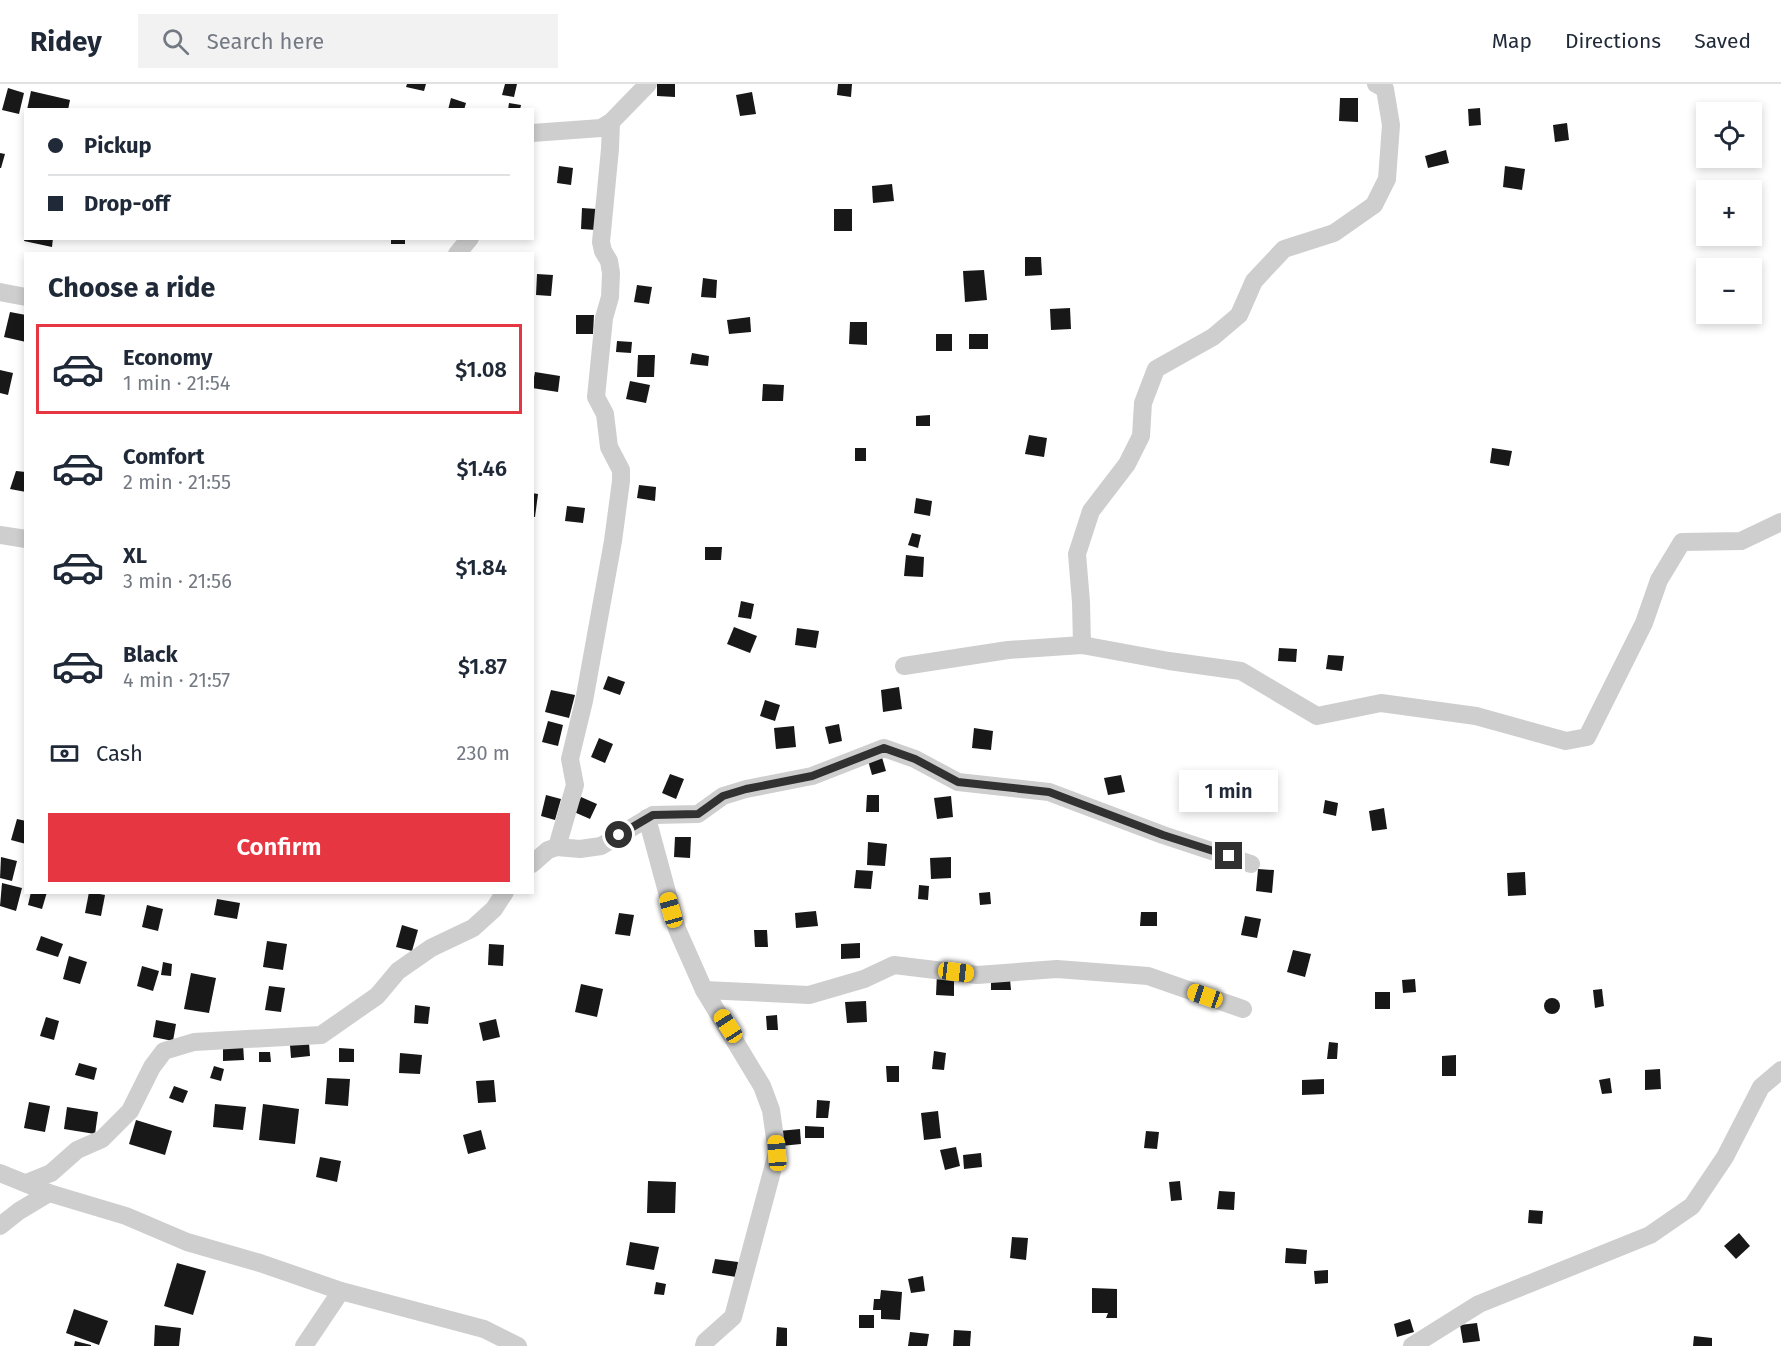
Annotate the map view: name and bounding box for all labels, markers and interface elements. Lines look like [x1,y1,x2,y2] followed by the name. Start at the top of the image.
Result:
[138,14,558,68] search box
[30,25,102,58] text: Ridey
[159,25,192,58] icon: search
[207,28,324,55] text: Search here
[1492,28,1532,54] text: Map
[1565,28,1661,54] text: Directions
[1694,28,1751,54] text: Saved
[1696,102,1762,324] map controls
[1696,102,1762,168] button: locate
[84,132,152,159] text: Pickup
[1696,180,1762,246] button: +
[84,190,170,217] text: Drop-off
[1696,258,1762,324] button: −
[48,272,215,304] text: Choose a ride
[51,342,105,396] icon: car
[123,344,212,371] text: Economy
[455,356,507,383] text: $1.08
[123,371,230,395] text: 1 min · 21:54
[51,441,105,495] icon: car
[123,443,204,470] text: Comfort
[457,455,507,482] text: $1.46
[123,470,231,494] text: 2 min · 21:55
[51,540,105,594] icon: car
[123,542,147,569] text: XL
[456,554,507,581] text: $1.84
[123,569,232,593] text: 3 min · 21:56
[51,639,105,693] icon: car
[123,641,178,668] text: Black
[458,653,507,680] text: $1.87
[123,668,230,692] text: 4 min · 21:57
[48,737,81,770] icon: cash
[96,740,143,767] text: Cash
[457,741,510,765] text: 230 m
[1180,769,1278,811] callout: 1 min
[1204,779,1253,803] text: 1 min
[48,813,510,882] button: Confirm
[605,821,632,848] route start
[1215,842,1242,869] route end
[657,890,685,930] car
[937,961,975,983] car
[1185,982,1225,1010] car
[711,1006,745,1046] car
[767,1134,787,1172] car

